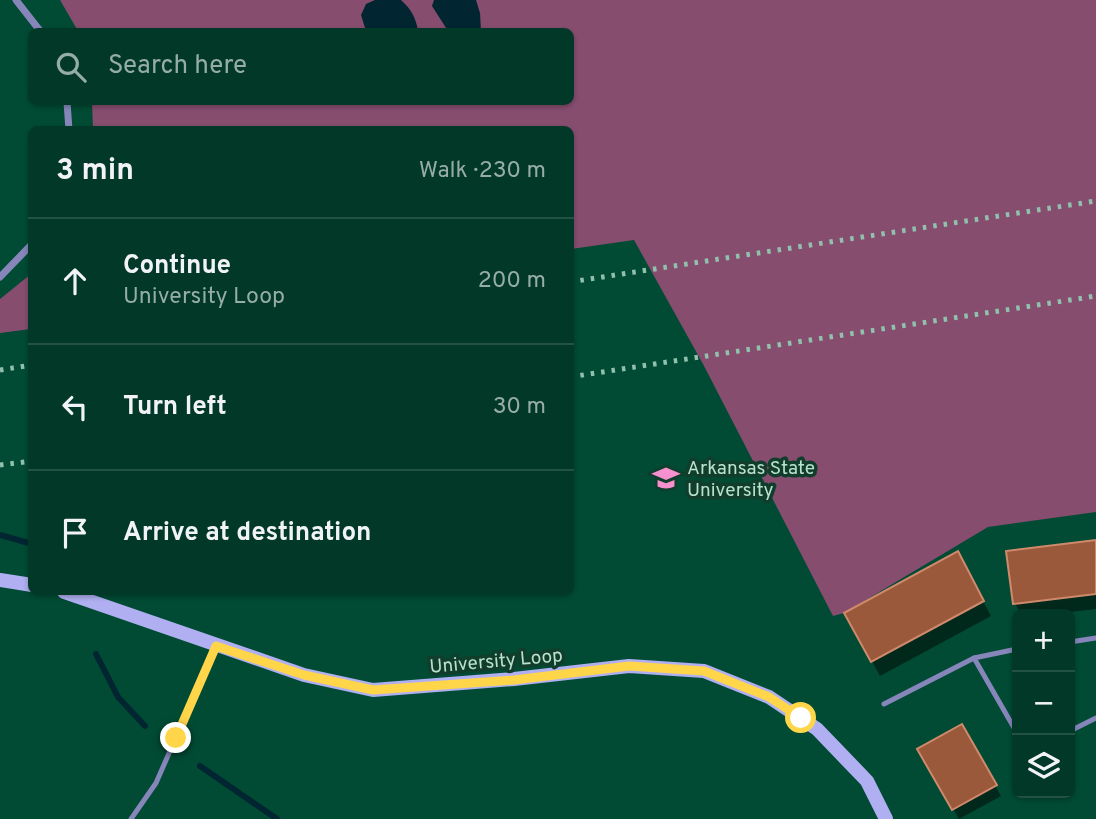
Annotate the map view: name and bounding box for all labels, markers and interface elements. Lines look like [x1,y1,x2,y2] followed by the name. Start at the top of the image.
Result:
[28,28,574,105] search box
[52,48,90,86] icon: search
[108,50,247,83] text: Search here
[56,153,134,190] text: 3 min
[419,157,546,186] text: Walk · 230 m
[123,250,231,283] text: Continue
[56,262,94,300] icon: ahead
[478,267,546,296] text: 200 m
[123,283,285,312] text: University Loop
[56,388,94,426] icon: left
[123,391,227,424] text: Turn left
[493,393,546,422] text: 30 m
[687,457,815,503] place label: Arkansas State University
[651,463,681,493] school or university icon: Arkansas State University
[56,514,94,552] icon: arrive
[123,517,371,550] text: Arrive at destination
[1012,609,1075,798] map controls
[1012,609,1075,672] button: +
[429,644,564,680] street label: University Loop
[1012,672,1075,735] button: −
[785,702,816,733] route start
[160,722,191,753] route end
[1012,735,1075,798] button: layers

